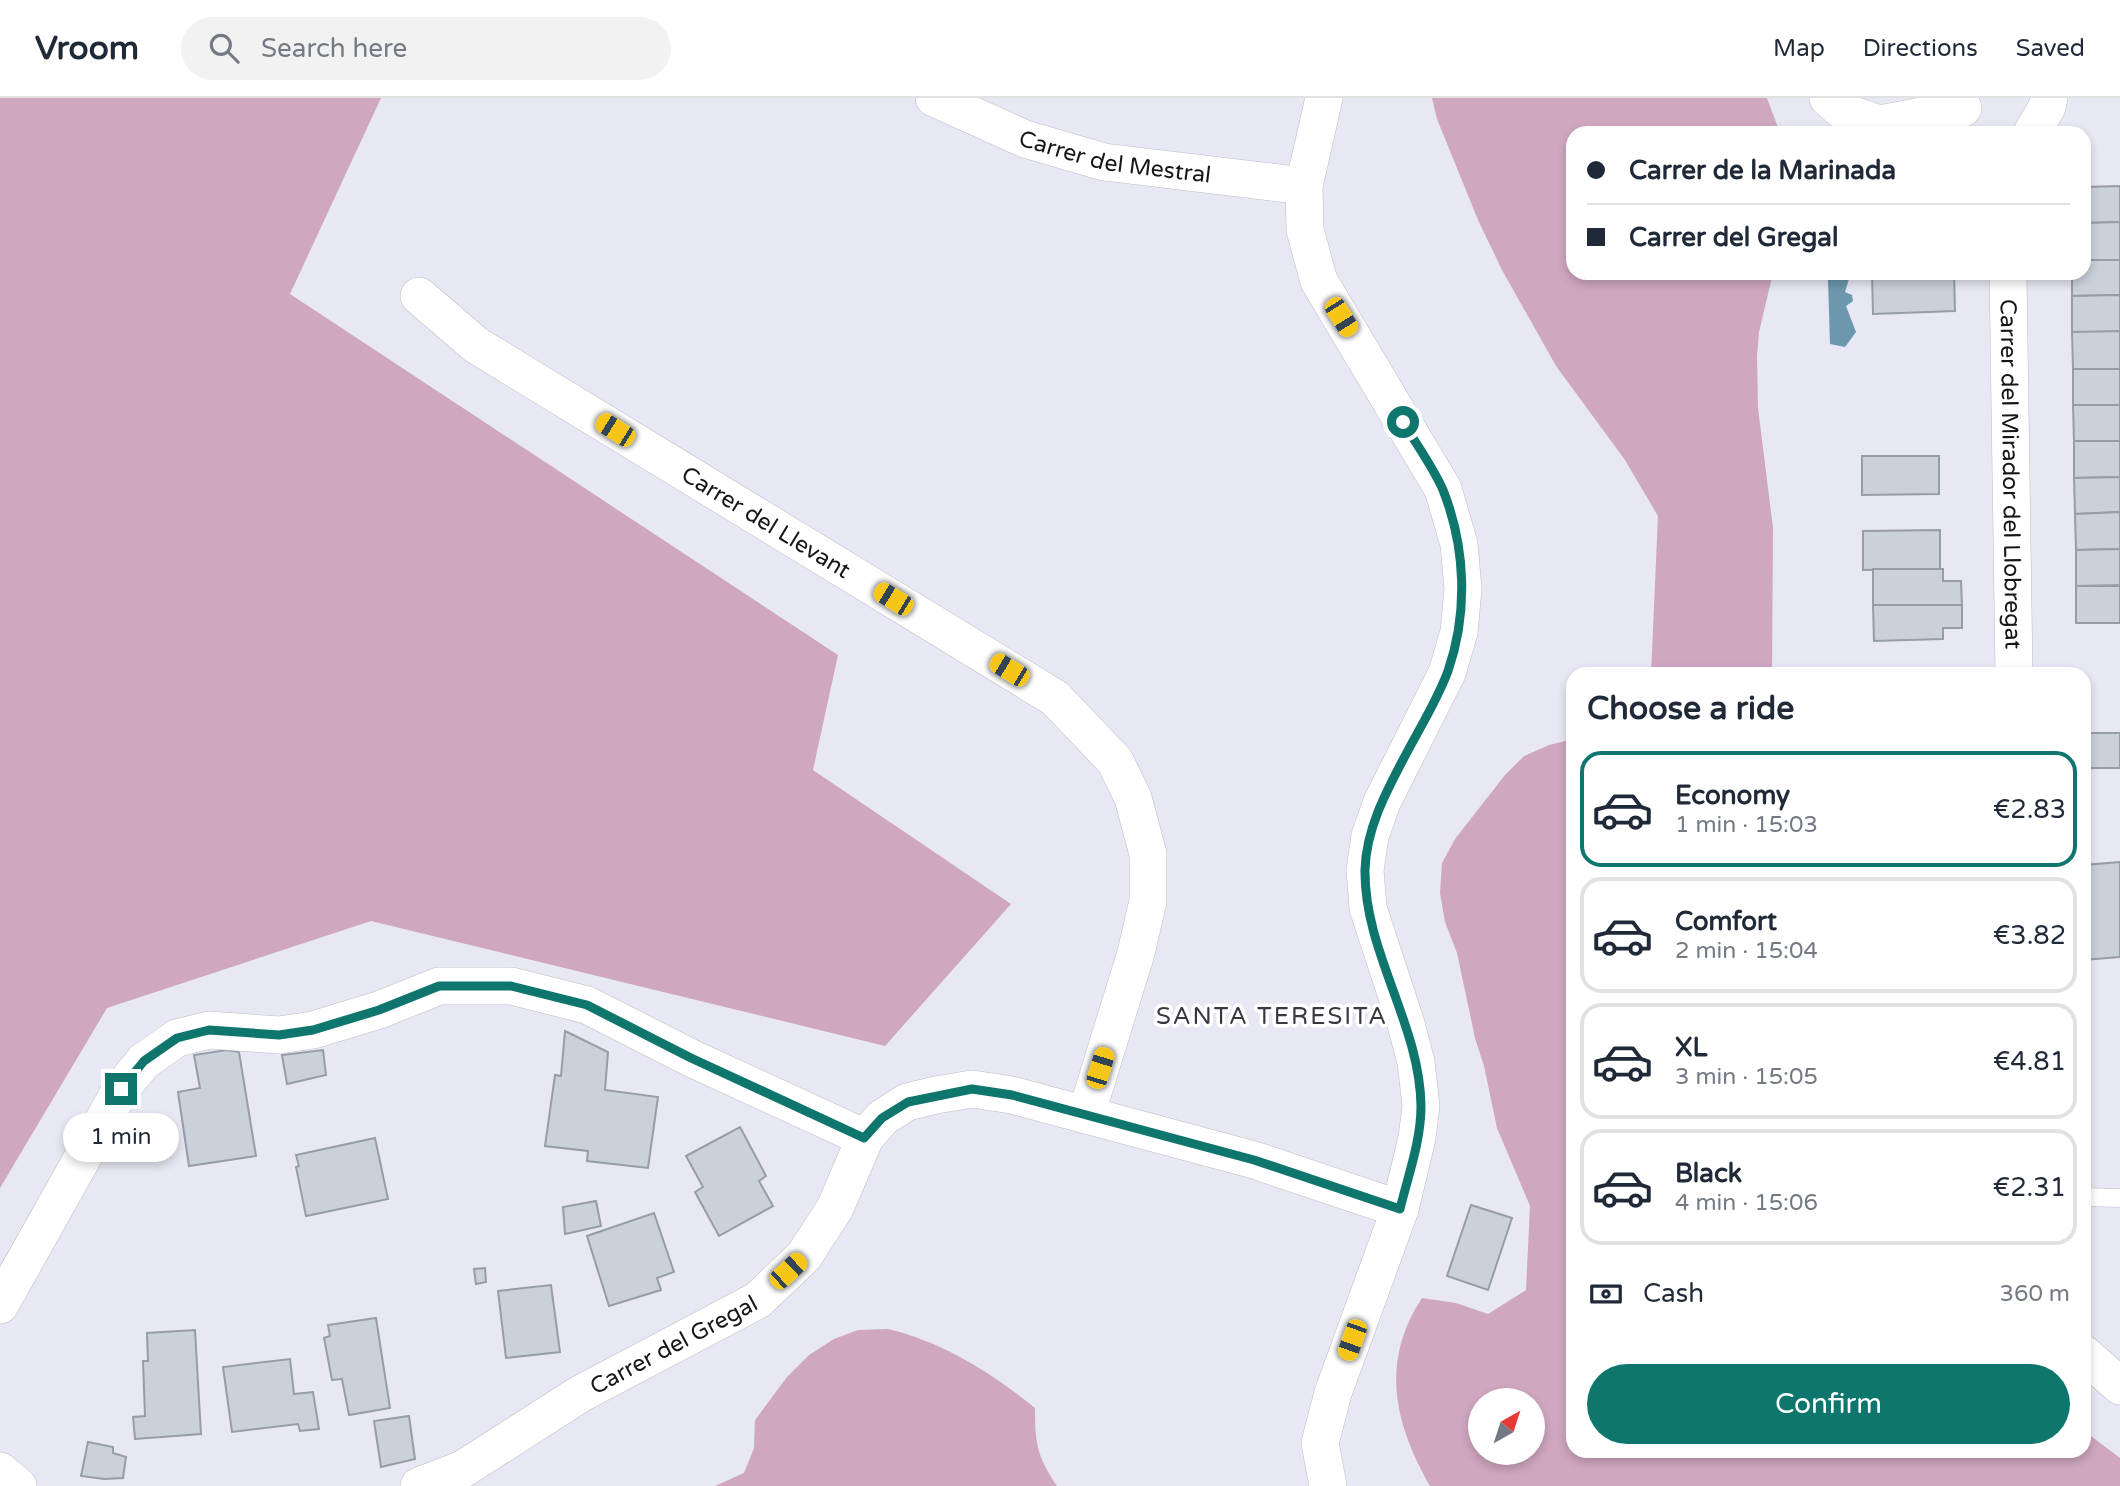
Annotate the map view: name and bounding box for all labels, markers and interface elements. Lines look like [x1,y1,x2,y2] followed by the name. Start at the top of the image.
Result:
[181,17,671,80] search box
[35,29,139,68] text: Vroom
[205,29,243,67] icon: search
[261,33,407,64] text: Search here
[1773,34,1825,63] text: Map
[1863,34,1978,63] text: Directions
[2016,34,2085,63] text: Saved
[1015,125,1212,190] street label: Carrer del Mestral
[1629,155,1896,186] text: Carrer de la Marinada
[1629,222,1838,253] text: Carrer del Gregal
[1321,294,1362,340] car
[1993,299,2027,650] street label: Carrer del Mirador del Llobregat
[1387,406,1419,438] route start
[592,410,639,450] car
[676,461,855,585] street label: Carrer del Llevant
[870,579,917,619] car
[986,650,1033,690] car
[1587,690,1794,728] text: Choose a ride
[1591,778,1654,841] icon: car
[1675,780,1790,811] text: Economy
[1993,794,2066,825] text: €2.83
[1675,811,1818,839] text: 1 min · 15:03
[1591,904,1654,967] icon: car
[1675,906,1777,937] text: Comfort
[1993,920,2066,951] text: €3.82
[1675,937,1818,965] text: 2 min · 15:04
[1156,1002,1388,1031] district label: SANTA TERESITA
[1591,1030,1654,1093] icon: car
[1675,1032,1707,1063] text: XL
[1084,1045,1117,1091] car
[1993,1046,2066,1077] text: €4.81
[1675,1063,1818,1091] text: 3 min · 15:05
[105,1073,137,1105] route end
[63,1114,179,1162] callout: 1 min
[90,1123,152,1151] text: 1 min
[1591,1156,1654,1219] icon: car
[1675,1158,1742,1189] text: Black
[1993,1172,2066,1203] text: €2.31
[1675,1189,1818,1217] text: 4 min · 15:06
[766,1249,811,1293] car
[1587,1275,1625,1313] icon: cash
[1643,1278,1704,1309] text: Cash
[2000,1280,2070,1308] text: 360 m
[586,1290,763,1401] street label: Carrer del Gregal
[1335,1317,1370,1363] car
[1587,1364,2070,1444] button: Confirm
[1468,1388,1545,1465] north arrow
[1468,1388,1545,1465] map controls

